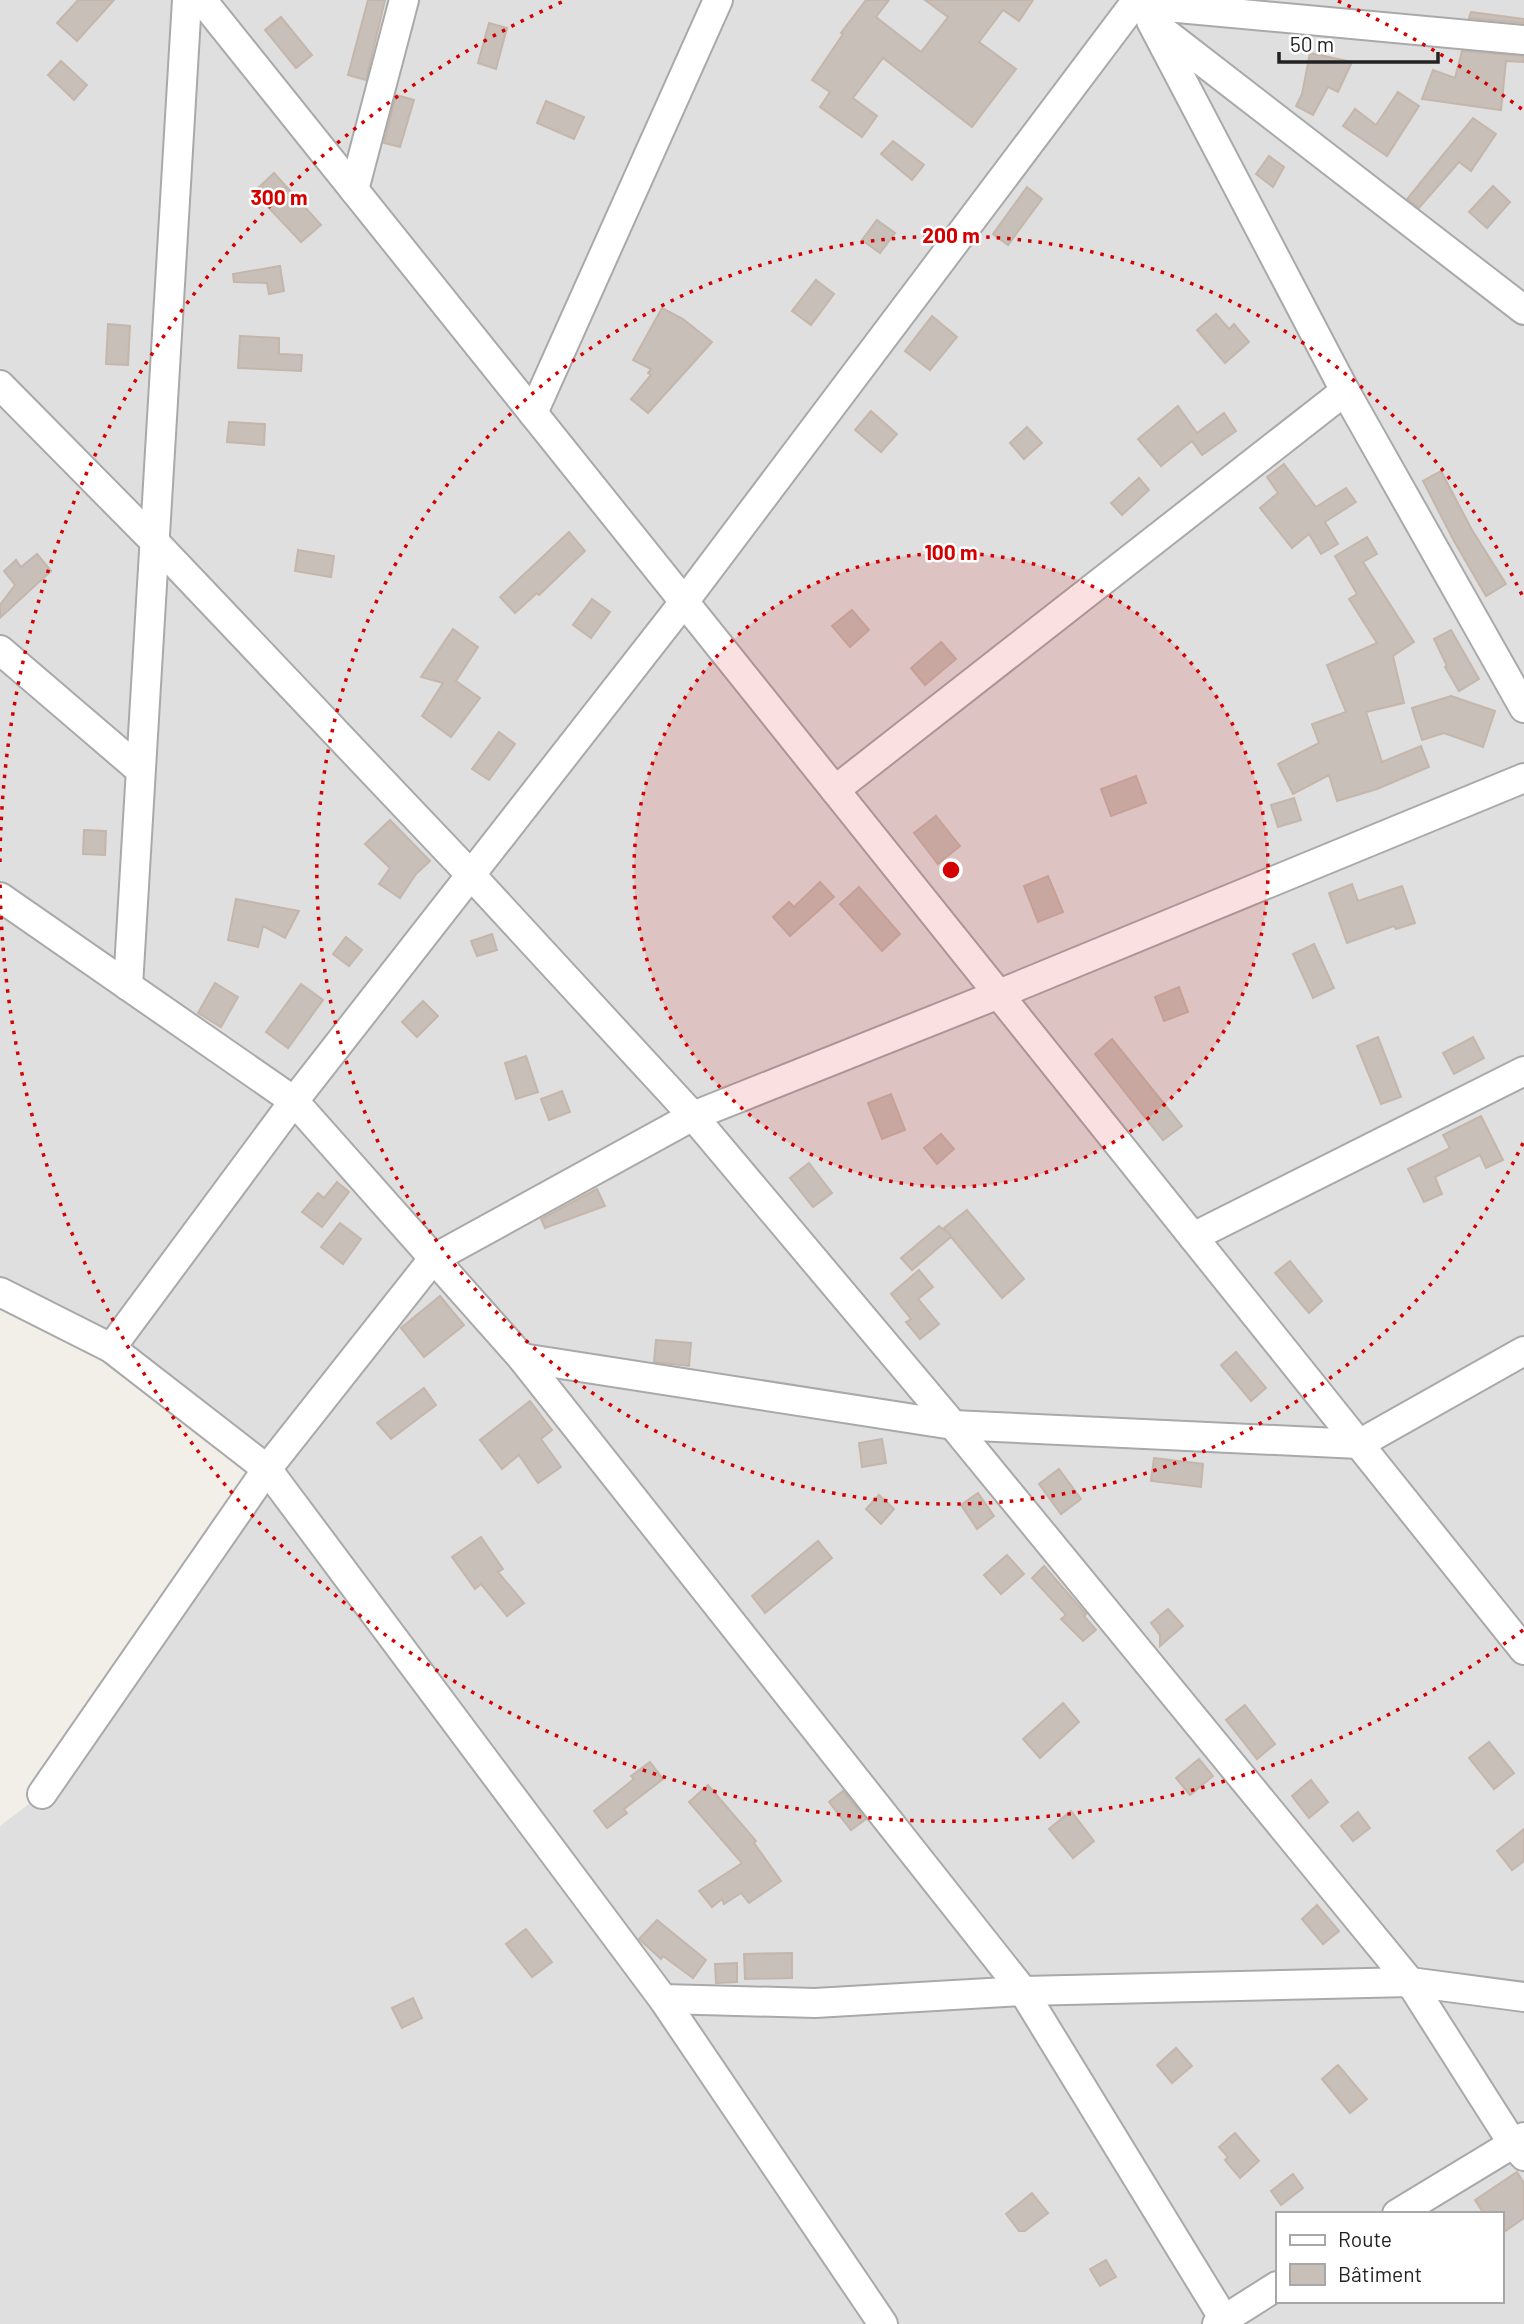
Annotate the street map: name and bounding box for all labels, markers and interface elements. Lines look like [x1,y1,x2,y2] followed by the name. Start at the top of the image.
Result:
[1279,21,1438,65] scale bar
[1290,31,1334,56] text: 50 m
[250,184,308,209] text: 300 m
[922,222,980,247] text: 200 m
[924,539,978,564] text: 100 m
[939,858,963,882] centre of rings
[1276,2212,1503,2303] legend
[1338,2226,1392,2251] text: Route
[1338,2261,1422,2286] text: Bâtiment

